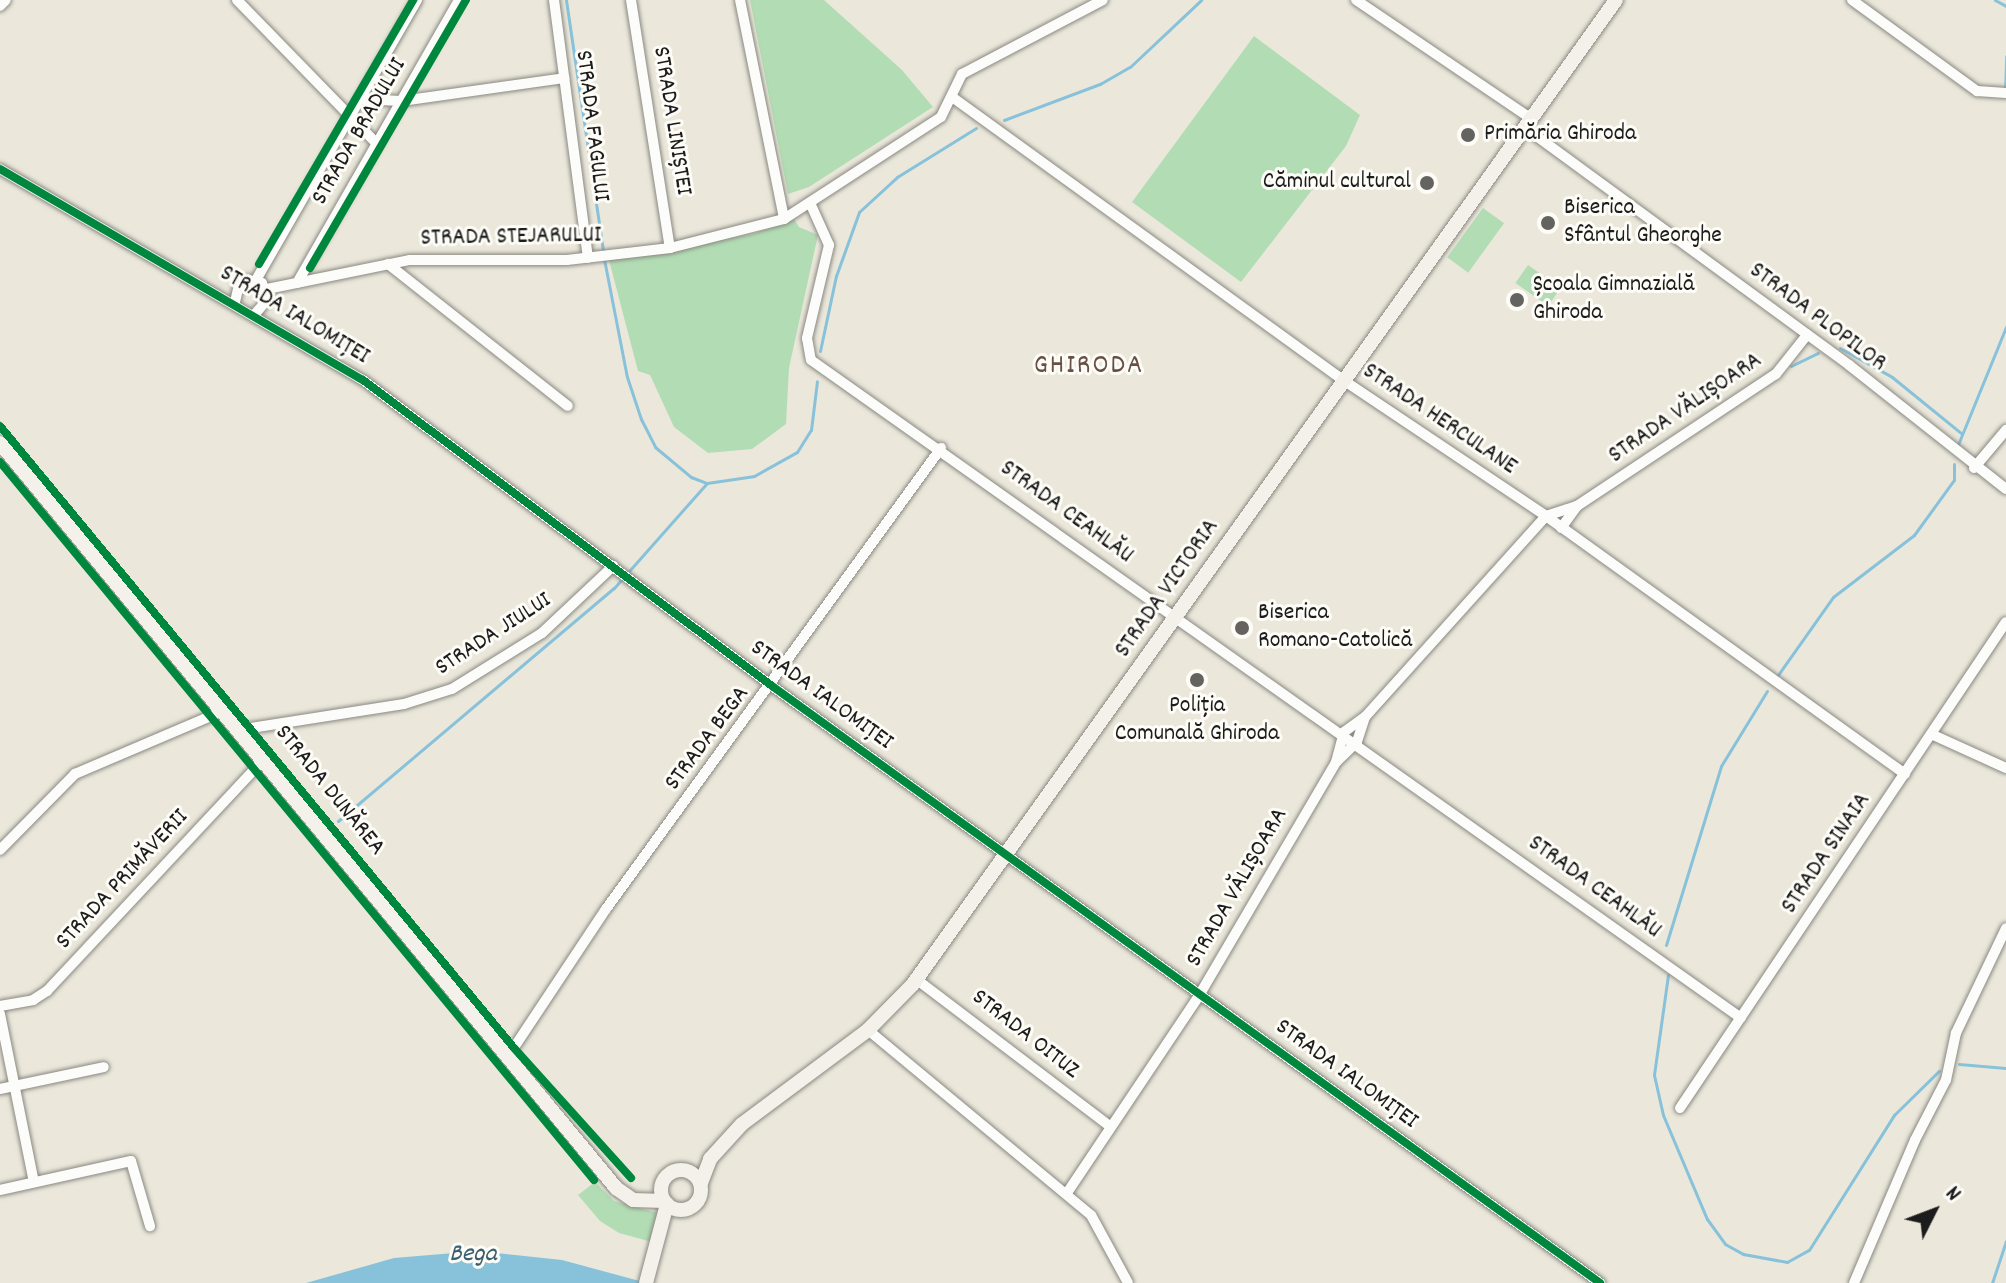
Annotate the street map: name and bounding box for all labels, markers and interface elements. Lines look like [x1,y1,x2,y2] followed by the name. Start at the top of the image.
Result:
[645,45,697,197] street label: STRADA LINIȘTEI
[567,49,615,203] street label: STRADA FAGULUI
[306,53,414,211] street label: STRADA BRADULUI
[1484,121,1636,149] place label: Primăria Ghiroda
[1459,126,1477,144] marker: Primăria Ghiroda
[1263,169,1411,197] place label: Căminul cultural
[1418,174,1436,192] marker: Căminul cultural
[1564,195,1722,251] place label: Biserica Sfântul Gheorghe
[1539,214,1557,232] marker: Biserica Sfântul Gheorghe
[420,222,602,254] street label: STRADA STEJARULUI
[1743,257,1891,379] street label: STRADA PLOPILOR
[214,260,374,372] street label: STRADA IALOMIȚEI
[1533,272,1695,328] place label: Școala Gimnazială Ghiroda
[1508,291,1526,309] marker: Școala Gimnazială Ghiroda
[1604,347,1768,471] street label: STRADA VĂLIȘOARA
[1034,350,1144,384] district label: GHIRODA
[1356,358,1522,482] street label: STRADA HERCULANE
[994,455,1138,571] street label: STRADA CEAHLĂU
[1110,514,1226,664] street label: STRADA VICTORIA
[431,587,557,683] street label: STRADA JIULUI
[1258,600,1412,656] place label: Biserica Romano-Catolică
[1233,619,1251,637] marker: Biserica Romano-Catolică
[744,635,898,757] street label: STRADA IALOMIȚEI
[1188,671,1206,689] marker: Poliția Comunală Ghiroda
[659,681,757,797] street label: STRADA BEGA
[1115,693,1279,749] place label: Poliția Comunală Ghiroda
[268,720,390,862] street label: STRADA DUNĂREA
[1776,788,1878,920] street label: STRADA SINAIA
[1181,803,1295,973] street label: STRADA VĂLIȘOARA
[51,804,195,956] street label: STRADA PRIMĂVERII
[1522,830,1666,946] street label: STRADA CEAHLĂU
[965,984,1085,1086] street label: STRADA OITUZ
[1269,1014,1423,1136] street label: STRADA IALOMIȚEI
[1894,1171,1974,1251] north arrow
[1937,1180,1967,1209] text: N
[449,1239,497,1271] water label: Bega

